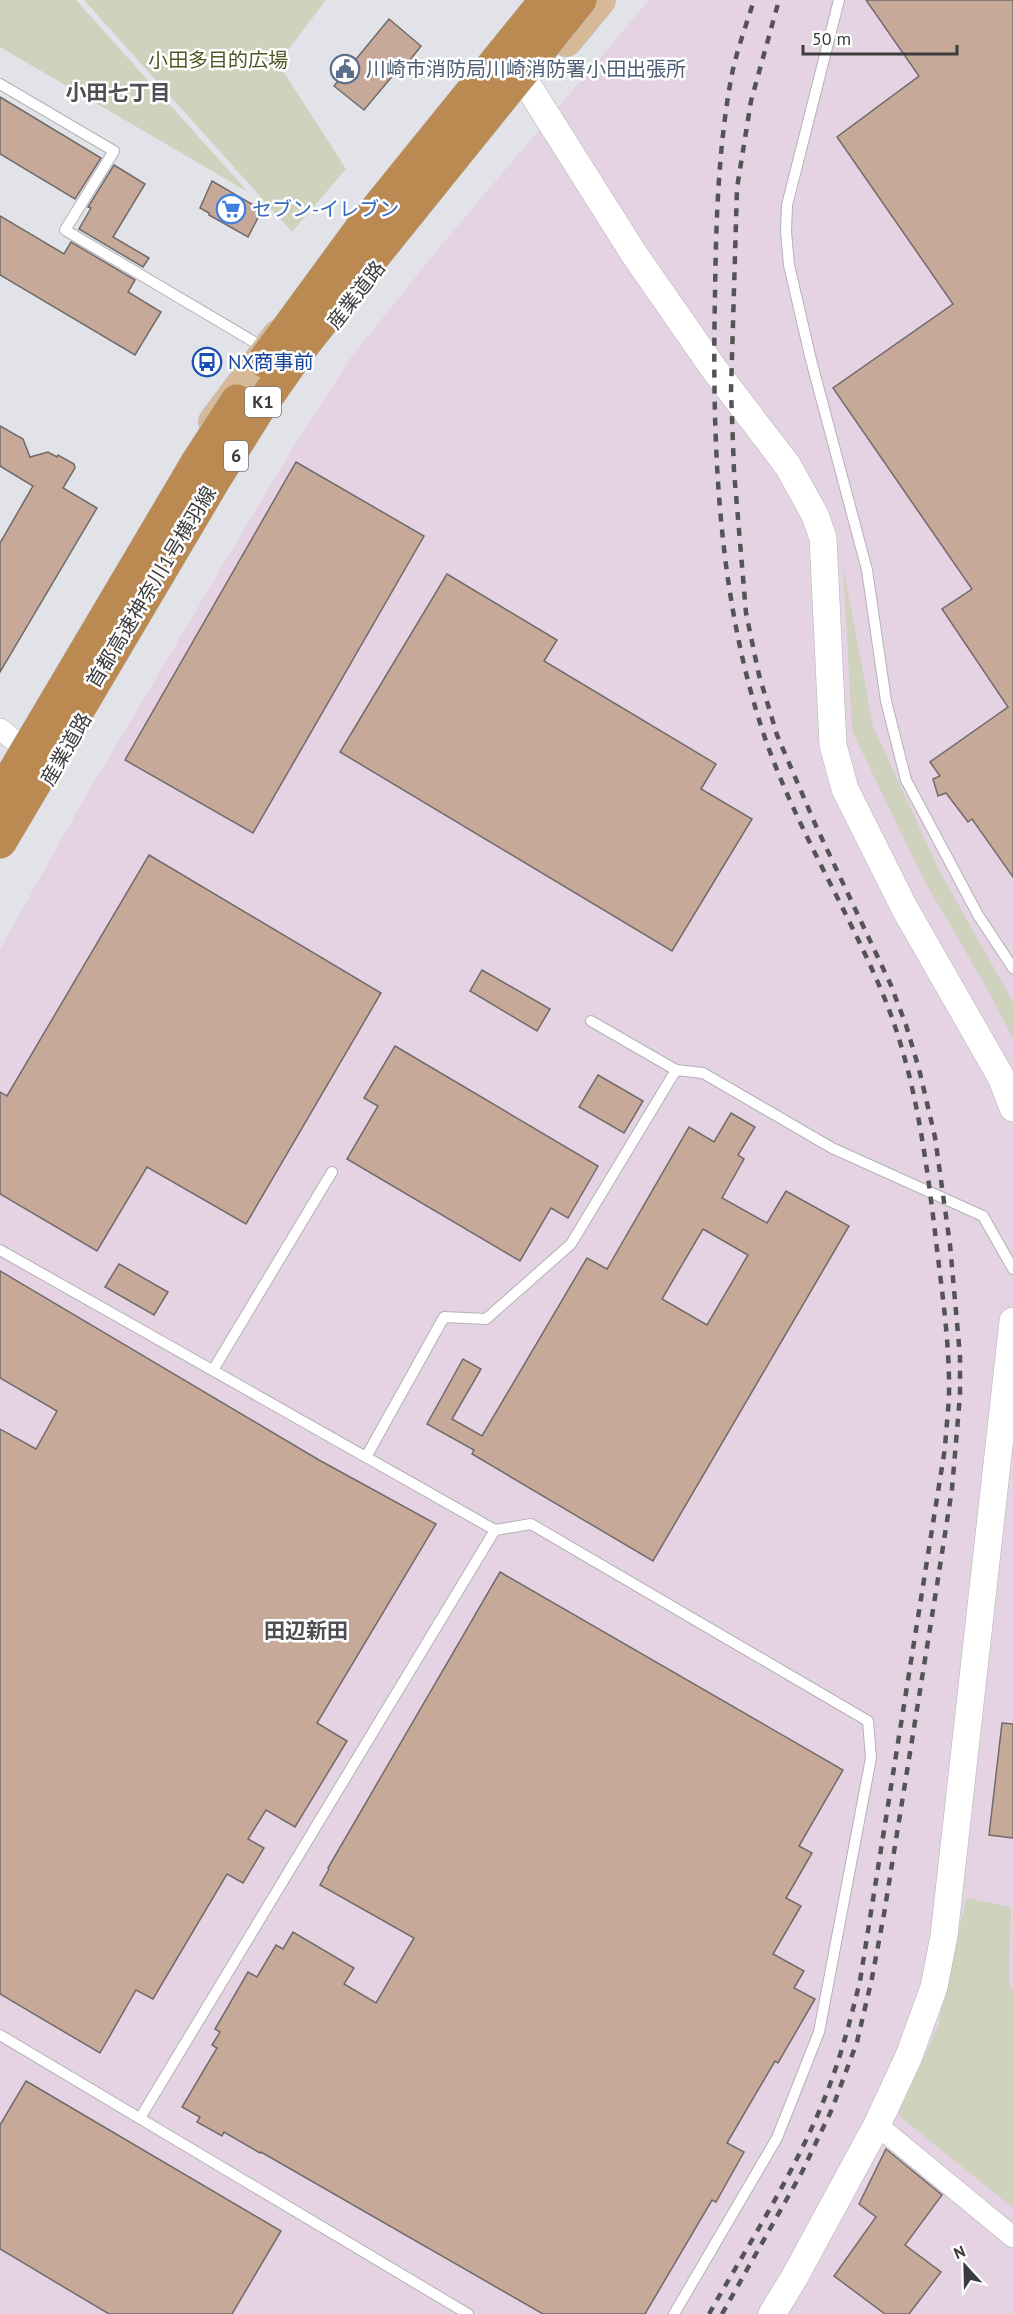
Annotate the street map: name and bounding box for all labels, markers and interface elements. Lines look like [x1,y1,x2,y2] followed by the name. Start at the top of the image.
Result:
[803,18,958,56] scale bar
[812,27,851,50] text: 50 m
[148,47,288,73] park label: 小田多目的広場
[329,53,361,85] public building icon: 川崎市消防局川崎消防署小田出張所
[366,56,686,82] place label: 川崎市消防局川崎消防署小田出張所
[66,79,171,106] district label: 小田七丁目
[215,193,247,225] supermarket icon: セブン-イレブン
[252,196,399,222] place label: セブン-イレブン
[321,255,391,335] street label: 産業道路
[191,346,223,378] bus stop icon: NX商事前
[228,349,314,375] place label: NX商事前
[245,387,281,417] road number: K1
[224,441,248,471] road number: 6
[80,481,222,693] street label: 首都高速神奈川1号横羽線
[35,708,97,790] street label: 産業道路
[264,1617,348,1644] district label: 田辺新田
[935,2236,995,2296] north arrow
[951,2241,968,2263] text: N

